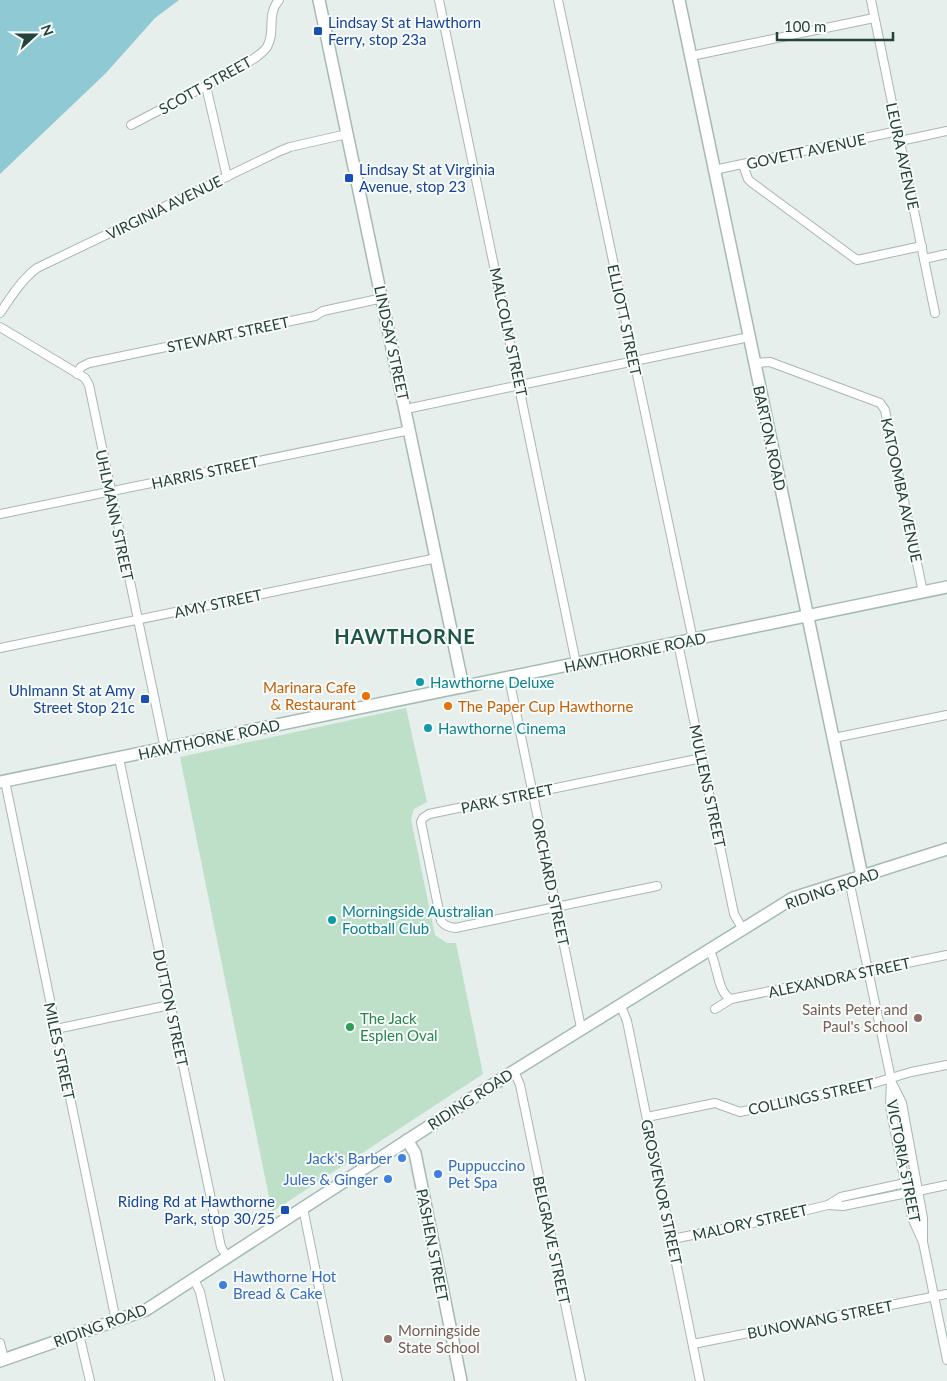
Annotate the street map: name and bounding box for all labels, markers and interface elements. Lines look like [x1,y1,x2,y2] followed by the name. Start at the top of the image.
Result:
[10,10,60,60] north arrow
[777,10,893,42] scale bar
[328,13,481,48] place label: Lindsay St at Hawthorn Ferry, stop 23a
[784,17,826,35] text: 100 m
[38,22,57,38] text: N
[312,25,324,37] marker: Lindsay St at Hawthorn Ferry, stop 23a
[156,52,255,118] street label: SCOTT STREET
[883,101,923,211] street label: LEURA AVENUE
[745,130,867,172] street label: GOVETT AVENUE
[359,160,495,195] place label: Lindsay St at Virginia Avenue, stop 23
[103,171,225,243] street label: VIRGINIA AVENUE
[343,172,355,184] marker: Lindsay St at Virginia Avenue, stop 23
[604,263,646,378] street label: ELLIOTT STREET
[487,266,531,398] street label: MALCOLM STREET
[371,284,413,402] street label: LINDSAY STREET
[165,312,291,356] street label: STEWART STREET
[750,384,790,492] street label: BARTON ROAD
[878,416,926,564] street label: KATOOMBA AVENUE
[92,448,138,582] street label: UHLMANN STREET
[150,452,260,492] street label: HARRIS STREET
[172,585,264,621] street label: AMY STREET
[334,624,476,648] district label: HAWTHORNE
[562,628,708,676] street label: HAWTHORNE ROAD
[430,673,555,691] place label: Hawthorne Deluxe
[414,676,426,688] marker: Hawthorne Deluxe
[263,678,357,713] place label: Marinara Cafe & Restaurant
[9,681,135,716] place label: Uhlmann St at Amy Street Stop 21c
[360,690,372,702] marker: Marinara Cafe & Restaurant
[139,693,151,705] marker: Uhlmann St at Amy Street Stop 21c
[458,697,633,715] place label: The Paper Cup Hawthorne
[442,700,454,712] marker: The Paper Cup Hawthorne
[136,715,282,763] street label: HAWTHORNE ROAD
[438,719,566,737] place label: Hawthorne Cinema
[422,722,434,734] marker: Hawthorne Cinema
[686,723,730,849] street label: MULLENS STREET
[459,779,555,817] street label: PARK STREET
[529,816,573,948] street label: ORCHARD STREET
[783,864,881,912] street label: RIDING ROAD
[342,902,494,937] place label: Morningside Australian Football Club
[326,914,338,926] marker: Morningside Australian Football Club
[150,948,192,1068] street label: DUTTON STREET
[766,953,912,1001] street label: ALEXANDRA STREET
[802,1000,908,1035] place label: Saints Peter and Paul's School
[41,1001,79,1101] street label: MILES STREET
[360,1009,438,1044] place label: The Jack Esplen Oval
[912,1012,924,1024] marker: Saints Peter and Paul's School
[344,1021,356,1033] marker: The Jack Esplen Oval
[424,1065,516,1133] street label: RIDING ROAD
[746,1074,876,1118] street label: COLLINGS STREET
[883,1098,925,1224] street label: VICTORIA STREET
[638,1118,686,1267] street label: GROSVENOR STREET
[306,1149,393,1167] place label: Jack's Barber
[396,1152,408,1164] marker: Jack's Barber
[448,1156,525,1191] place label: Puppuccino Pet Spa
[432,1168,444,1180] marker: Puppuccino Pet Spa
[283,1170,379,1188] place label: Jules & Ginger
[382,1173,394,1185] marker: Jules & Ginger
[530,1174,574,1306] street label: BELGRAVE STREET
[413,1187,453,1303] street label: PASHEN STREET
[118,1192,275,1227] place label: Riding Rd at Hawthorne Park, stop 30/25
[691,1200,809,1244] street label: MALORY STREET
[279,1204,291,1216] marker: Riding Rd at Hawthorne Park, stop 30/25
[233,1267,337,1302] place label: Hawthorne Hot Bread & Cake
[217,1279,229,1291] marker: Hawthorne Hot Bread & Cake
[746,1296,894,1342] street label: BUNOWANG STREET
[51,1300,149,1350] street label: RIDING ROAD
[398,1321,480,1356] place label: Morningside State School
[382,1333,394,1345] marker: Morningside State School

